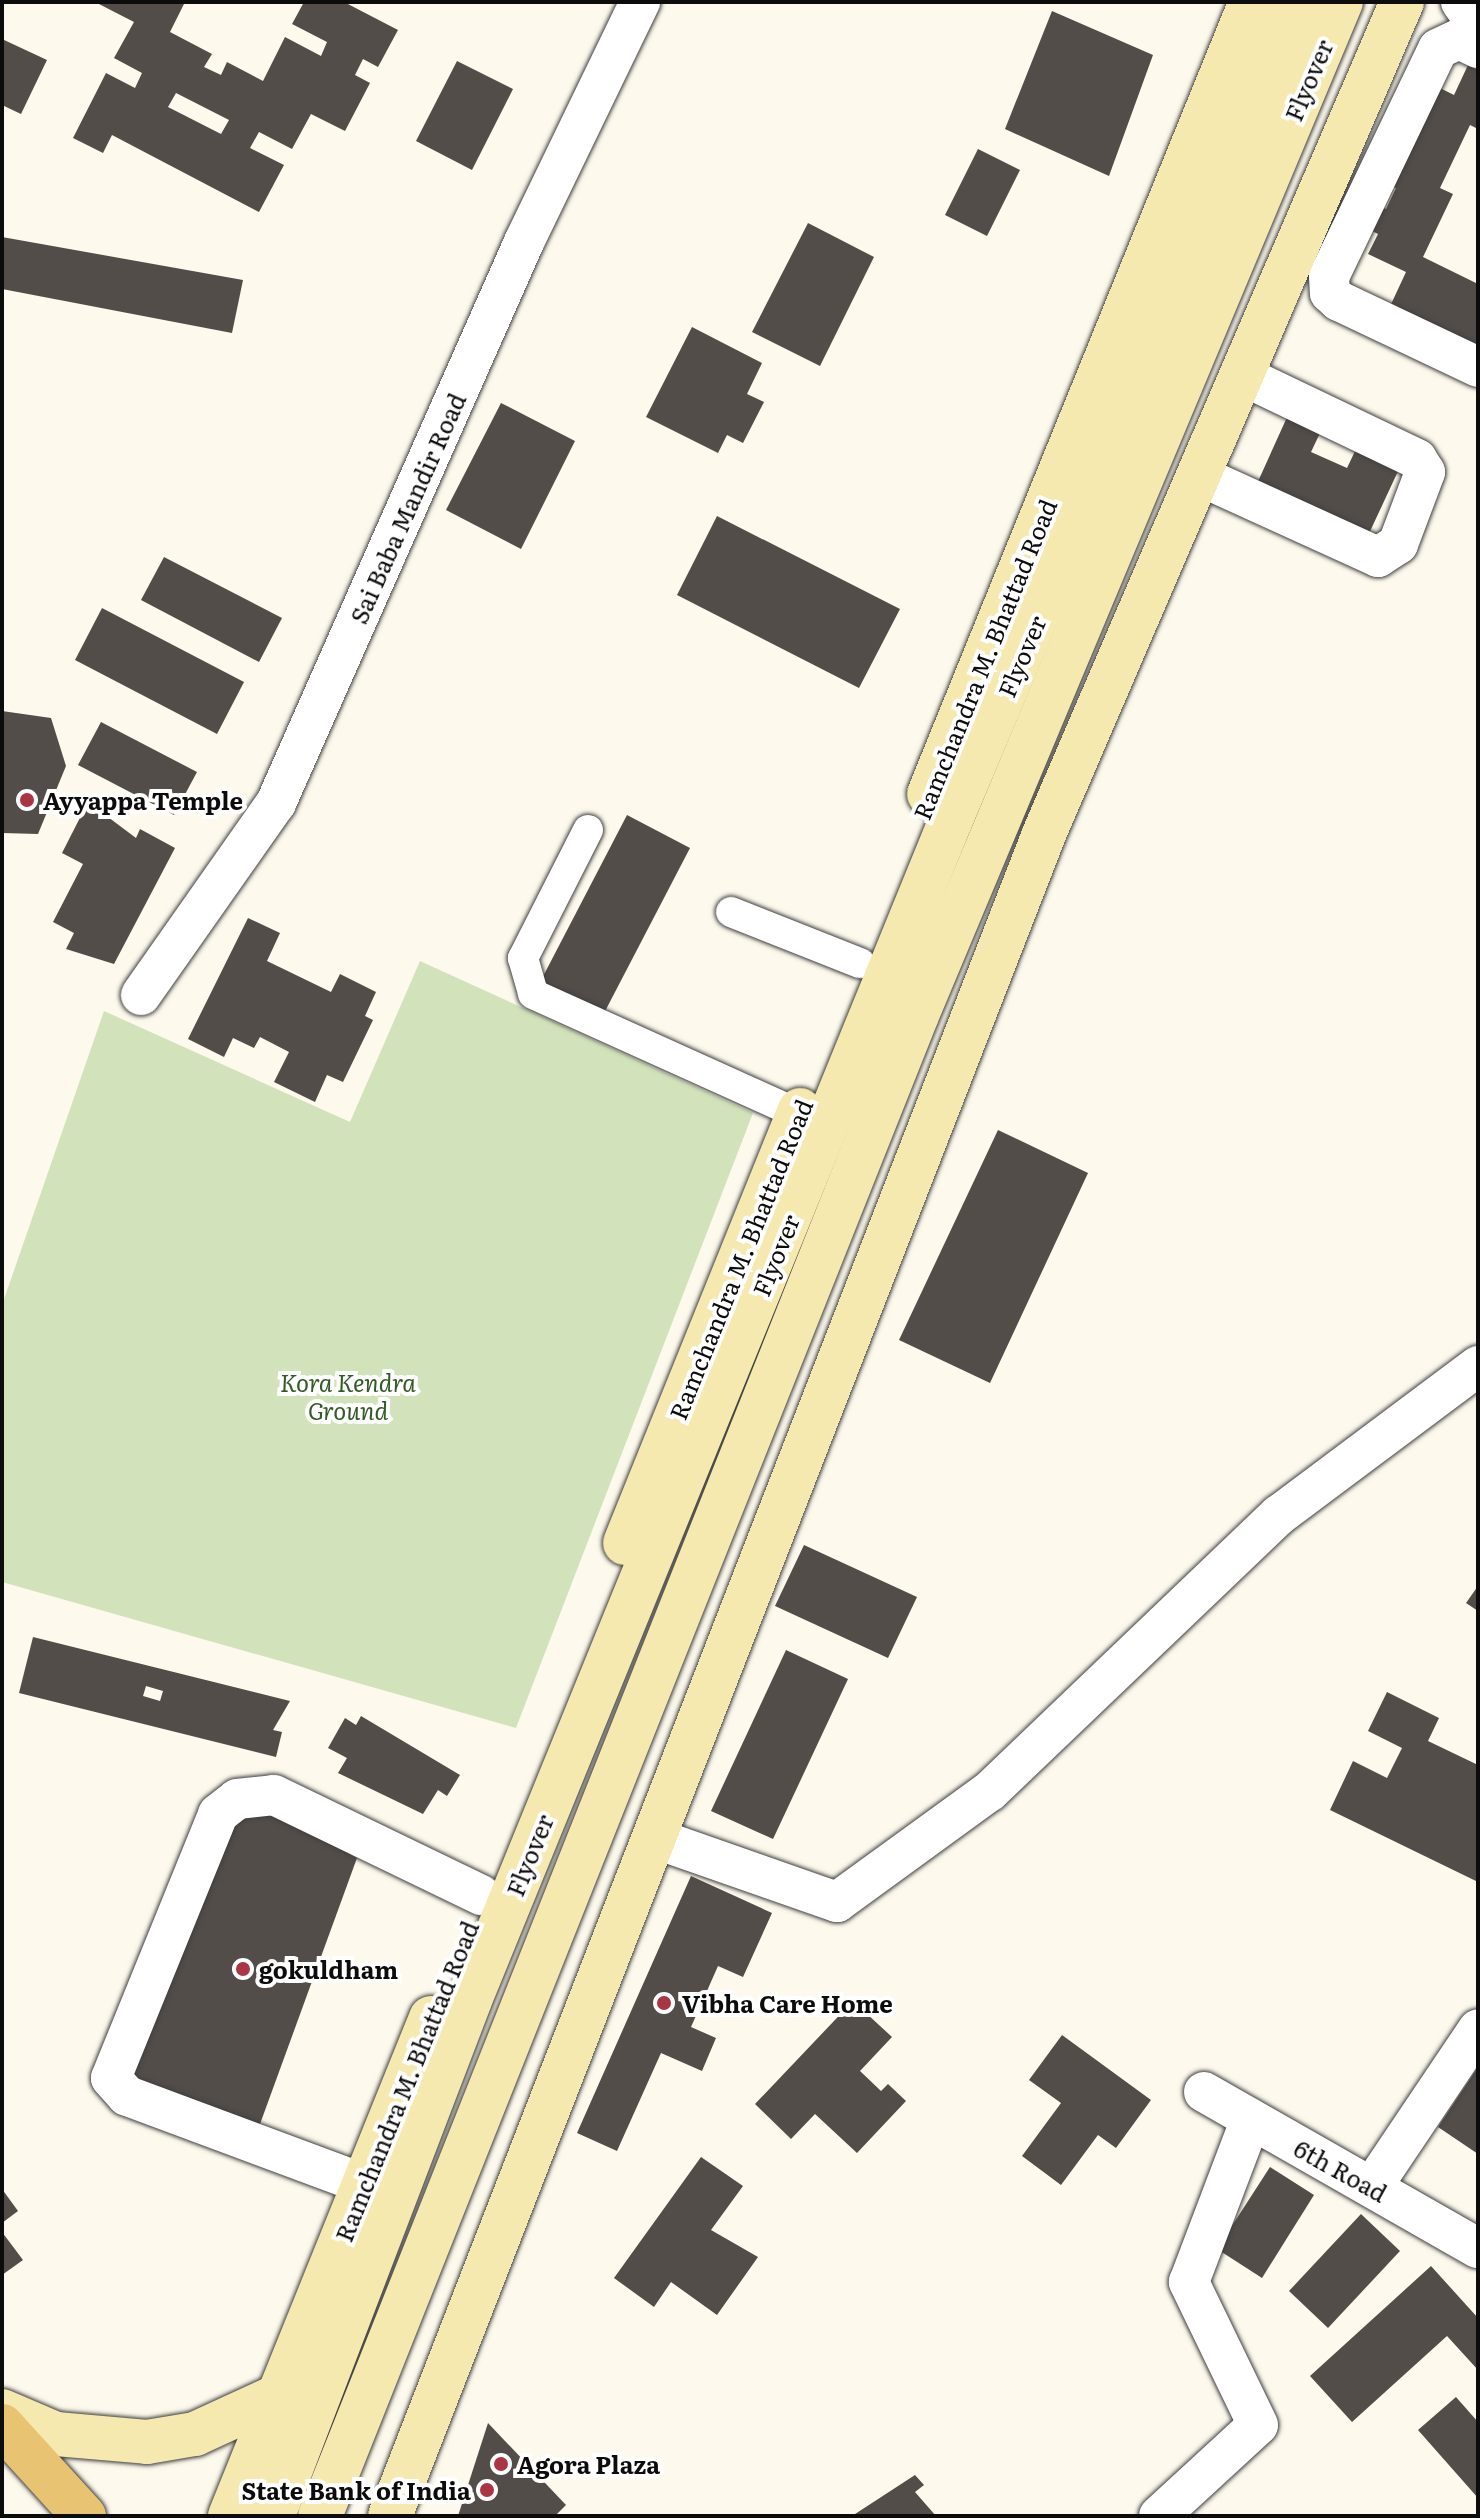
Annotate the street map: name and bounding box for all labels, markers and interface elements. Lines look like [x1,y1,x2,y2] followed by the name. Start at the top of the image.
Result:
[1278,35,1338,125] street label: Flyover
[343,388,471,628] street label: Sai Baba Mandir Road
[906,495,1062,823] street label: Ramchandra M. Bhattad Road
[991,611,1051,701] street label: Flyover
[43,786,243,814] place label: Ayyappa Temple
[18,791,36,809] marker: Ayyappa Temple
[662,1095,818,1423] street label: Ramchandra M. Bhattad Road
[746,1210,804,1300] street label: Flyover
[280,1368,416,1424] park label: Kora Kendra Ground
[500,1810,558,1900] street label: Flyover
[328,1917,484,2245] street label: Ramchandra M. Bhattad Road
[259,1955,398,1983] place label: gokuldham
[234,1960,252,1978] marker: gokuldham
[682,1989,893,2017] place label: Vibha Care Home
[653,1992,675,2014] marker: Vibha Care Home
[1290,2133,1392,2207] street label: 6th Road
[517,2450,660,2478] place label: Agora Plaza
[492,2455,510,2473] marker: Agora Plaza
[241,2476,471,2504] place label: State Bank of India
[478,2481,496,2499] marker: State Bank of India

